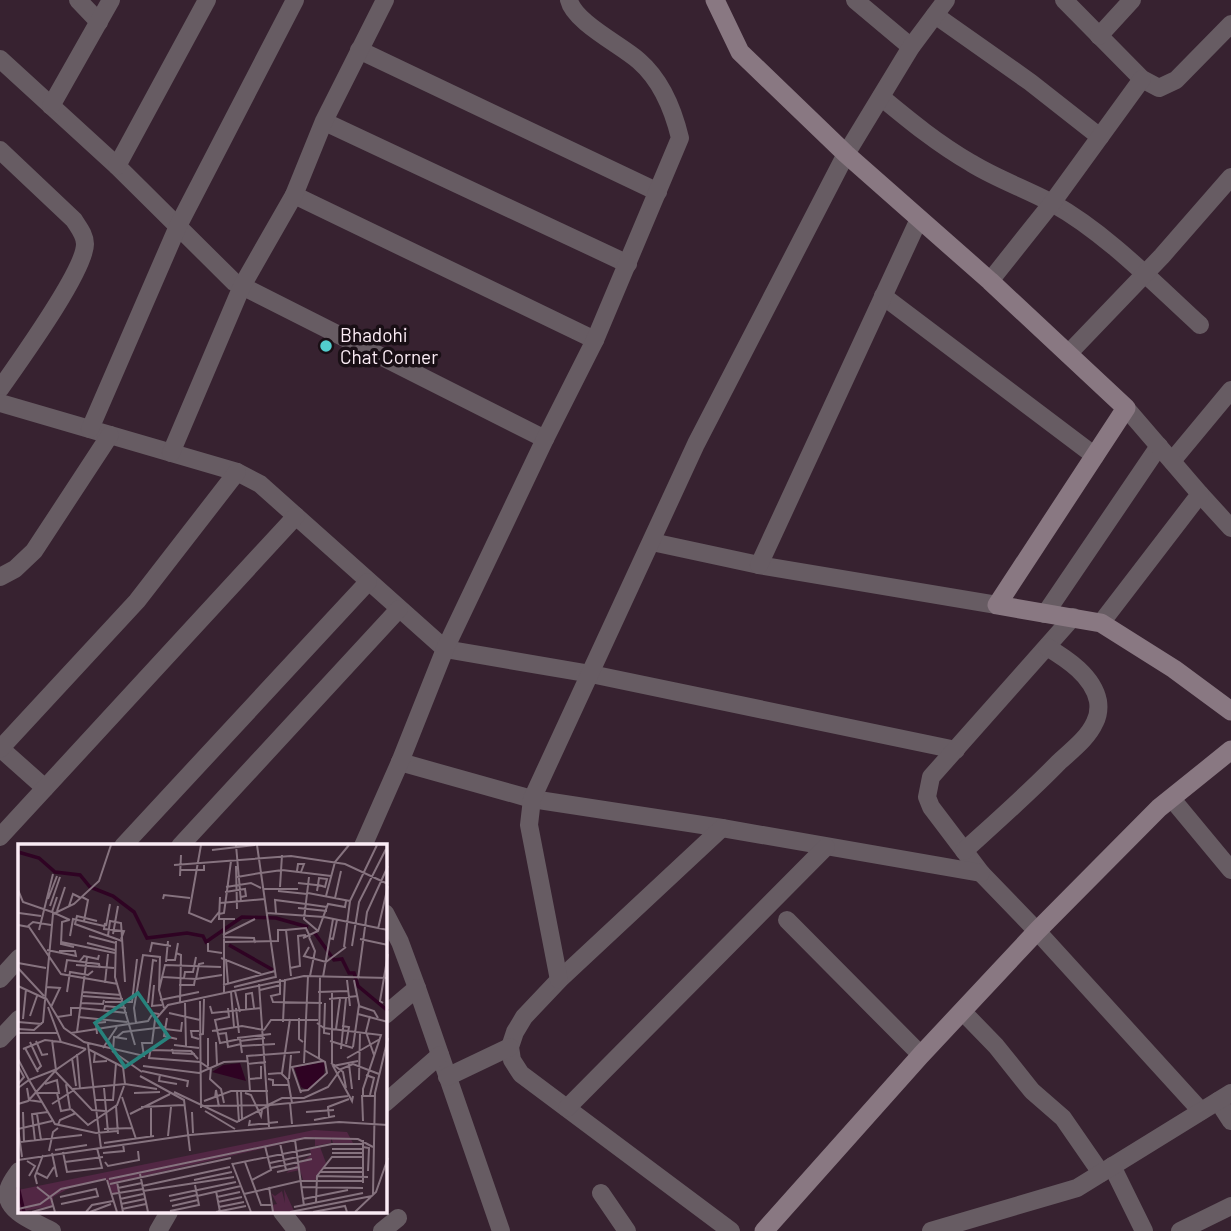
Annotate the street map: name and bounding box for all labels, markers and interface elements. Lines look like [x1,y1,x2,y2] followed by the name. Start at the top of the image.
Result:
[340,323,438,368] place label: Bhadohi Chat Corner
[318,338,334,354] marker: Bhadohi Chat Corner
[18,844,387,1214] inset map

